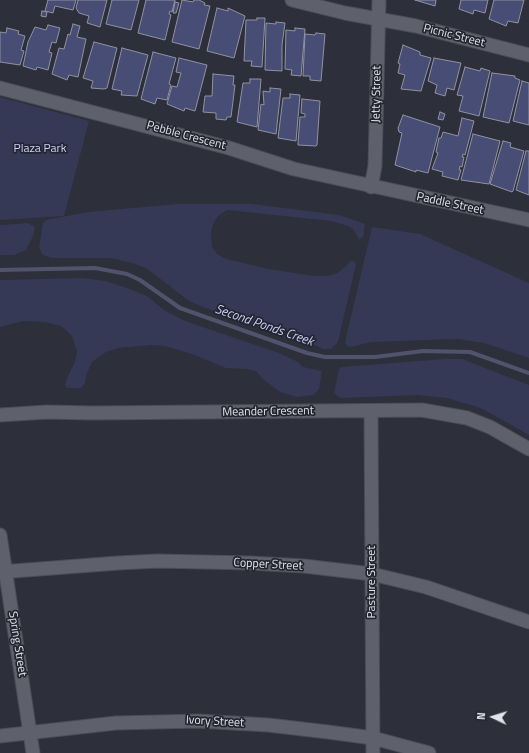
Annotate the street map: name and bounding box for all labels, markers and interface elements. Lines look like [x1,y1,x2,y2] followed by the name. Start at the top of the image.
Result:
[422,21,486,51] street label: Picnic Street
[369,65,385,123] street label: Jetty Street
[145,119,227,153] street label: Pebble Crescent
[14,142,66,156] park label: Plaza Park
[415,190,485,218] street label: Paddle Street
[213,302,315,350] water label: Second Ponds Creek
[222,404,314,420] street label: Meander Crescent
[365,546,379,618] street label: Pasture Street
[233,556,303,574] street label: Copper Street
[5,610,29,678] street label: Spring Street
[473,697,513,737] north arrow
[473,712,489,721] text: N
[185,713,245,731] street label: Ivory Street

